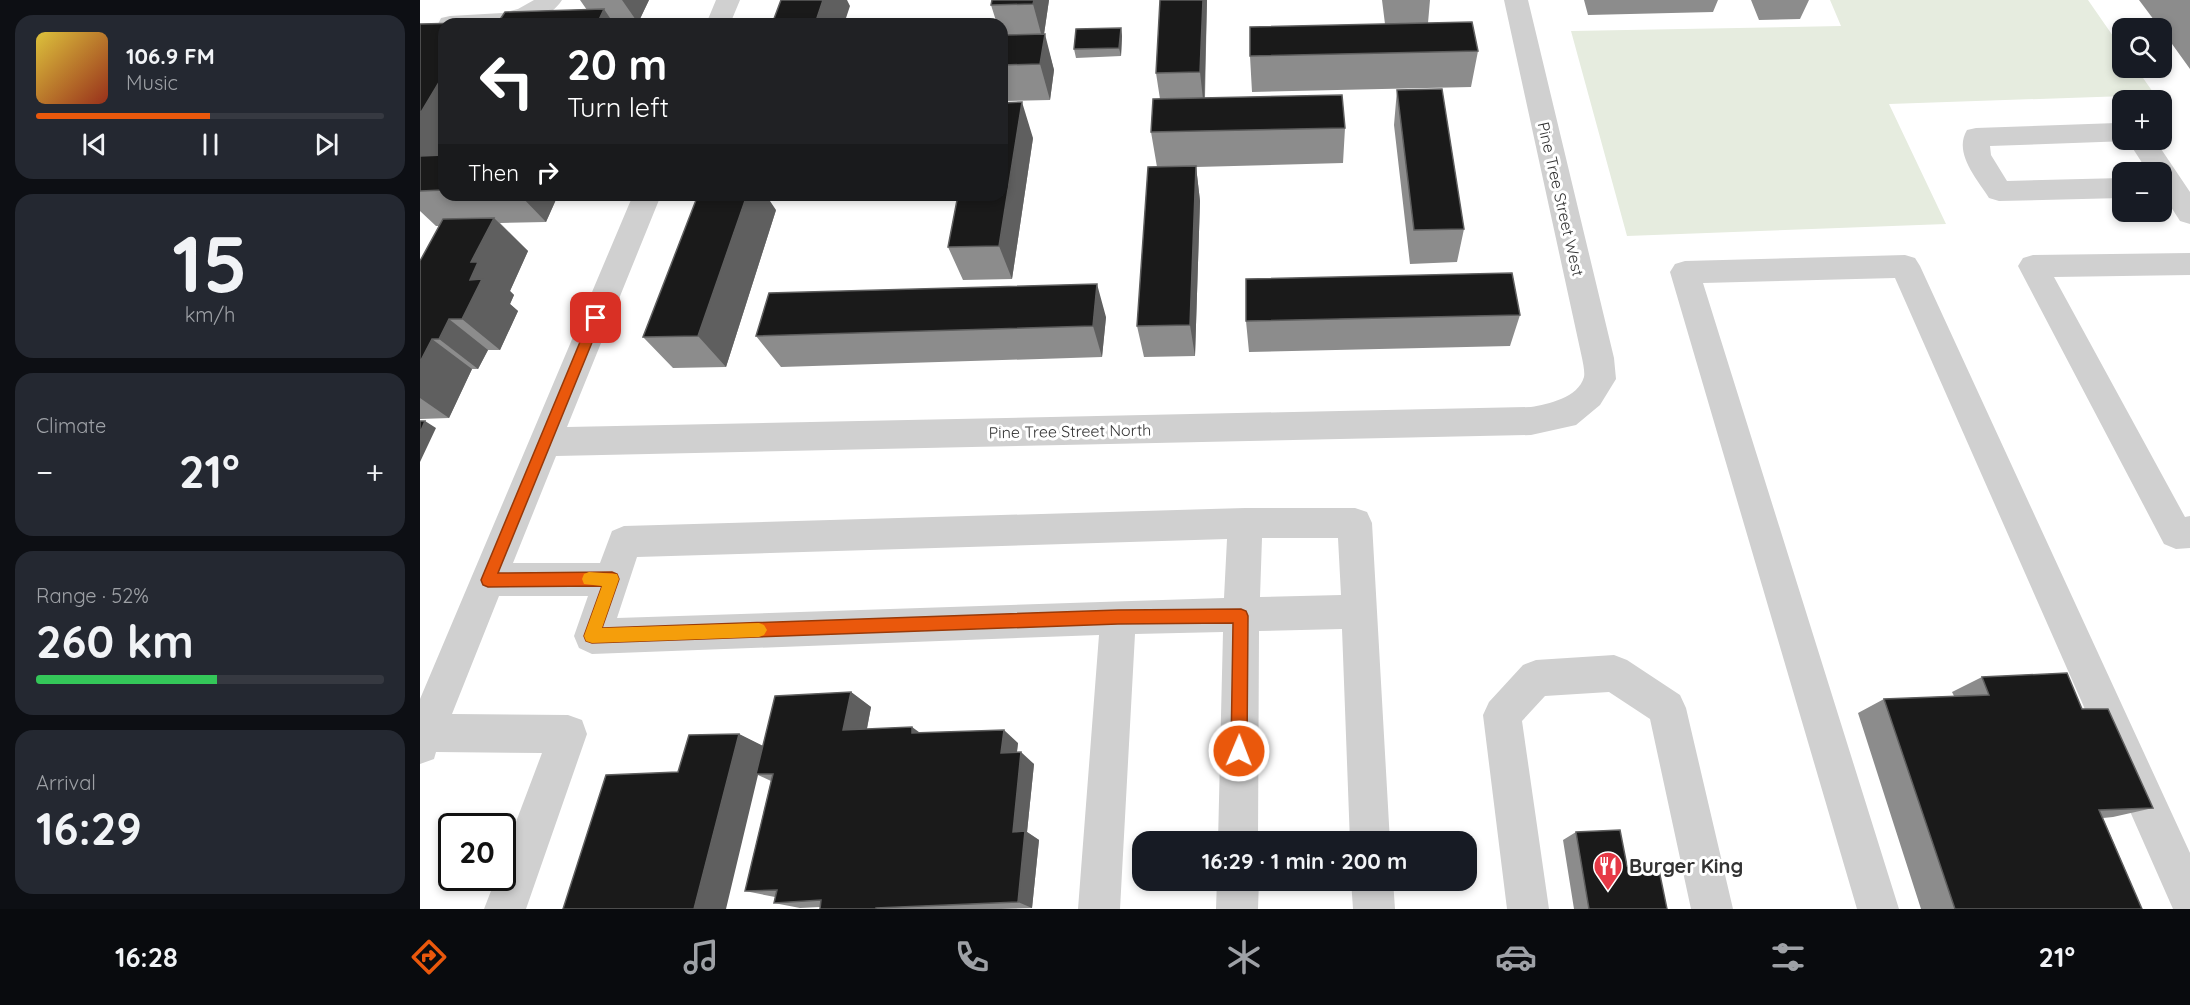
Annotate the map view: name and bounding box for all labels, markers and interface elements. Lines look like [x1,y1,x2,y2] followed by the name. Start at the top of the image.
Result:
[2112,18,2172,222] map controls
[2112,18,2172,78] button: search
[567,38,667,91] text: 20 m
[126,42,215,70] text: 106.9 FM
[468,42,546,120] icon: left
[126,70,178,95] text: Music
[567,90,669,124] text: Turn left
[2112,90,2172,150] button: +
[1534,120,1588,278] street label: Pine Tree Street West
[78,128,111,161] icon: previous
[194,128,227,161] icon: pause
[310,128,343,161] icon: next
[531,156,564,189] icon: right
[468,159,519,187] text: Then
[2112,162,2172,222] button: −
[172,214,248,312] text: 15
[570,292,621,343] pin
[579,301,612,334] icon: arrive
[185,302,235,327] text: km/h
[36,413,106,438] text: Climate
[989,420,1151,442] street label: Pine Tree Street North
[179,443,240,499] text: 21°
[36,451,53,492] text: −
[365,451,384,492] text: +
[36,583,149,608] text: Range · 52%
[36,613,194,669] text: 260 km
[1207,719,1271,783] position arrow
[36,770,96,795] text: Arrival
[36,800,142,856] text: 16:29
[438,813,516,891] speed limit sign: 20
[1202,847,1407,875] text: 16:29 · 1 min · 200 m
[1592,850,1624,892] restaurant icon: Burger King
[1629,853,1743,878] place label: Burger King
[408,936,450,978] icon: directions
[680,936,722,978] icon: music
[951,936,993,978] icon: phone
[1223,936,1265,978] icon: climate
[1495,936,1537,978] icon: car
[1767,936,1809,978] icon: filters
[115,940,178,974] text: 16:28
[2039,940,2075,974] text: 21°

